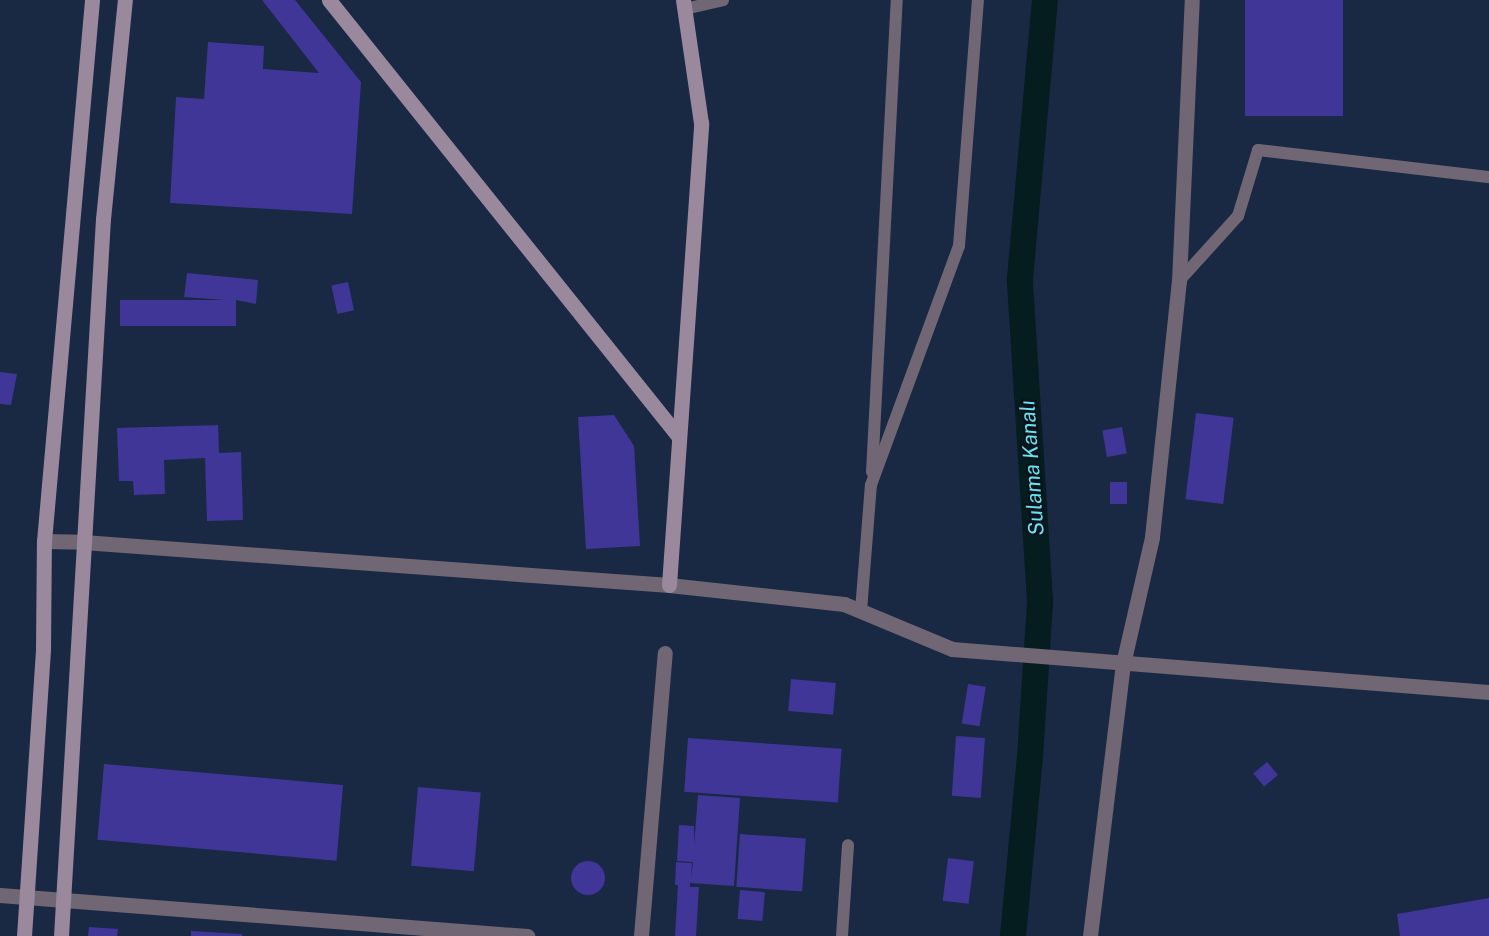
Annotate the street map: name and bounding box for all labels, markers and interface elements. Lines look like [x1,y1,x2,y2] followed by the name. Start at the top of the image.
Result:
[1015,399,1049,537] water label: Sulama Kanalı

